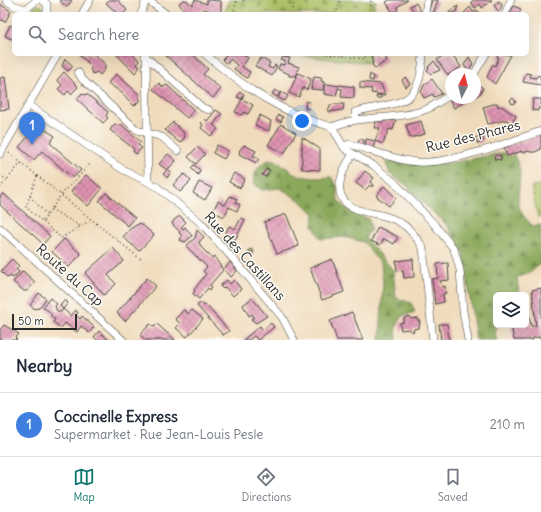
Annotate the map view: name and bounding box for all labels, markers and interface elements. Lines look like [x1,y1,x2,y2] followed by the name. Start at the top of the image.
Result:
[12,12,529,56] search box
[26,23,48,45] icon: search
[58,25,139,44] text: Search here
[445,68,481,104] north arrow
[292,111,312,131] your location
[19,112,45,145] pin: 1
[424,116,522,156] street label: Rue des Phares
[200,208,290,304] street label: Rue des Castillans
[32,240,108,310] street label: Route du Cap
[493,292,529,328] map controls
[493,292,529,328] button: layers
[12,312,77,331] scale bar
[18,314,44,328] text: 50 m
[16,355,72,377] text: Nearby
[54,407,178,426] text: Coccinelle Express
[26,416,32,433] text: 1
[490,416,525,433] text: 210 m
[54,426,263,443] text: Supermarket · Rue Jean-Louis Pesle
[73,466,95,504] tab: Map
[242,466,291,504] tab: Directions
[438,466,468,504] tab: Saved

